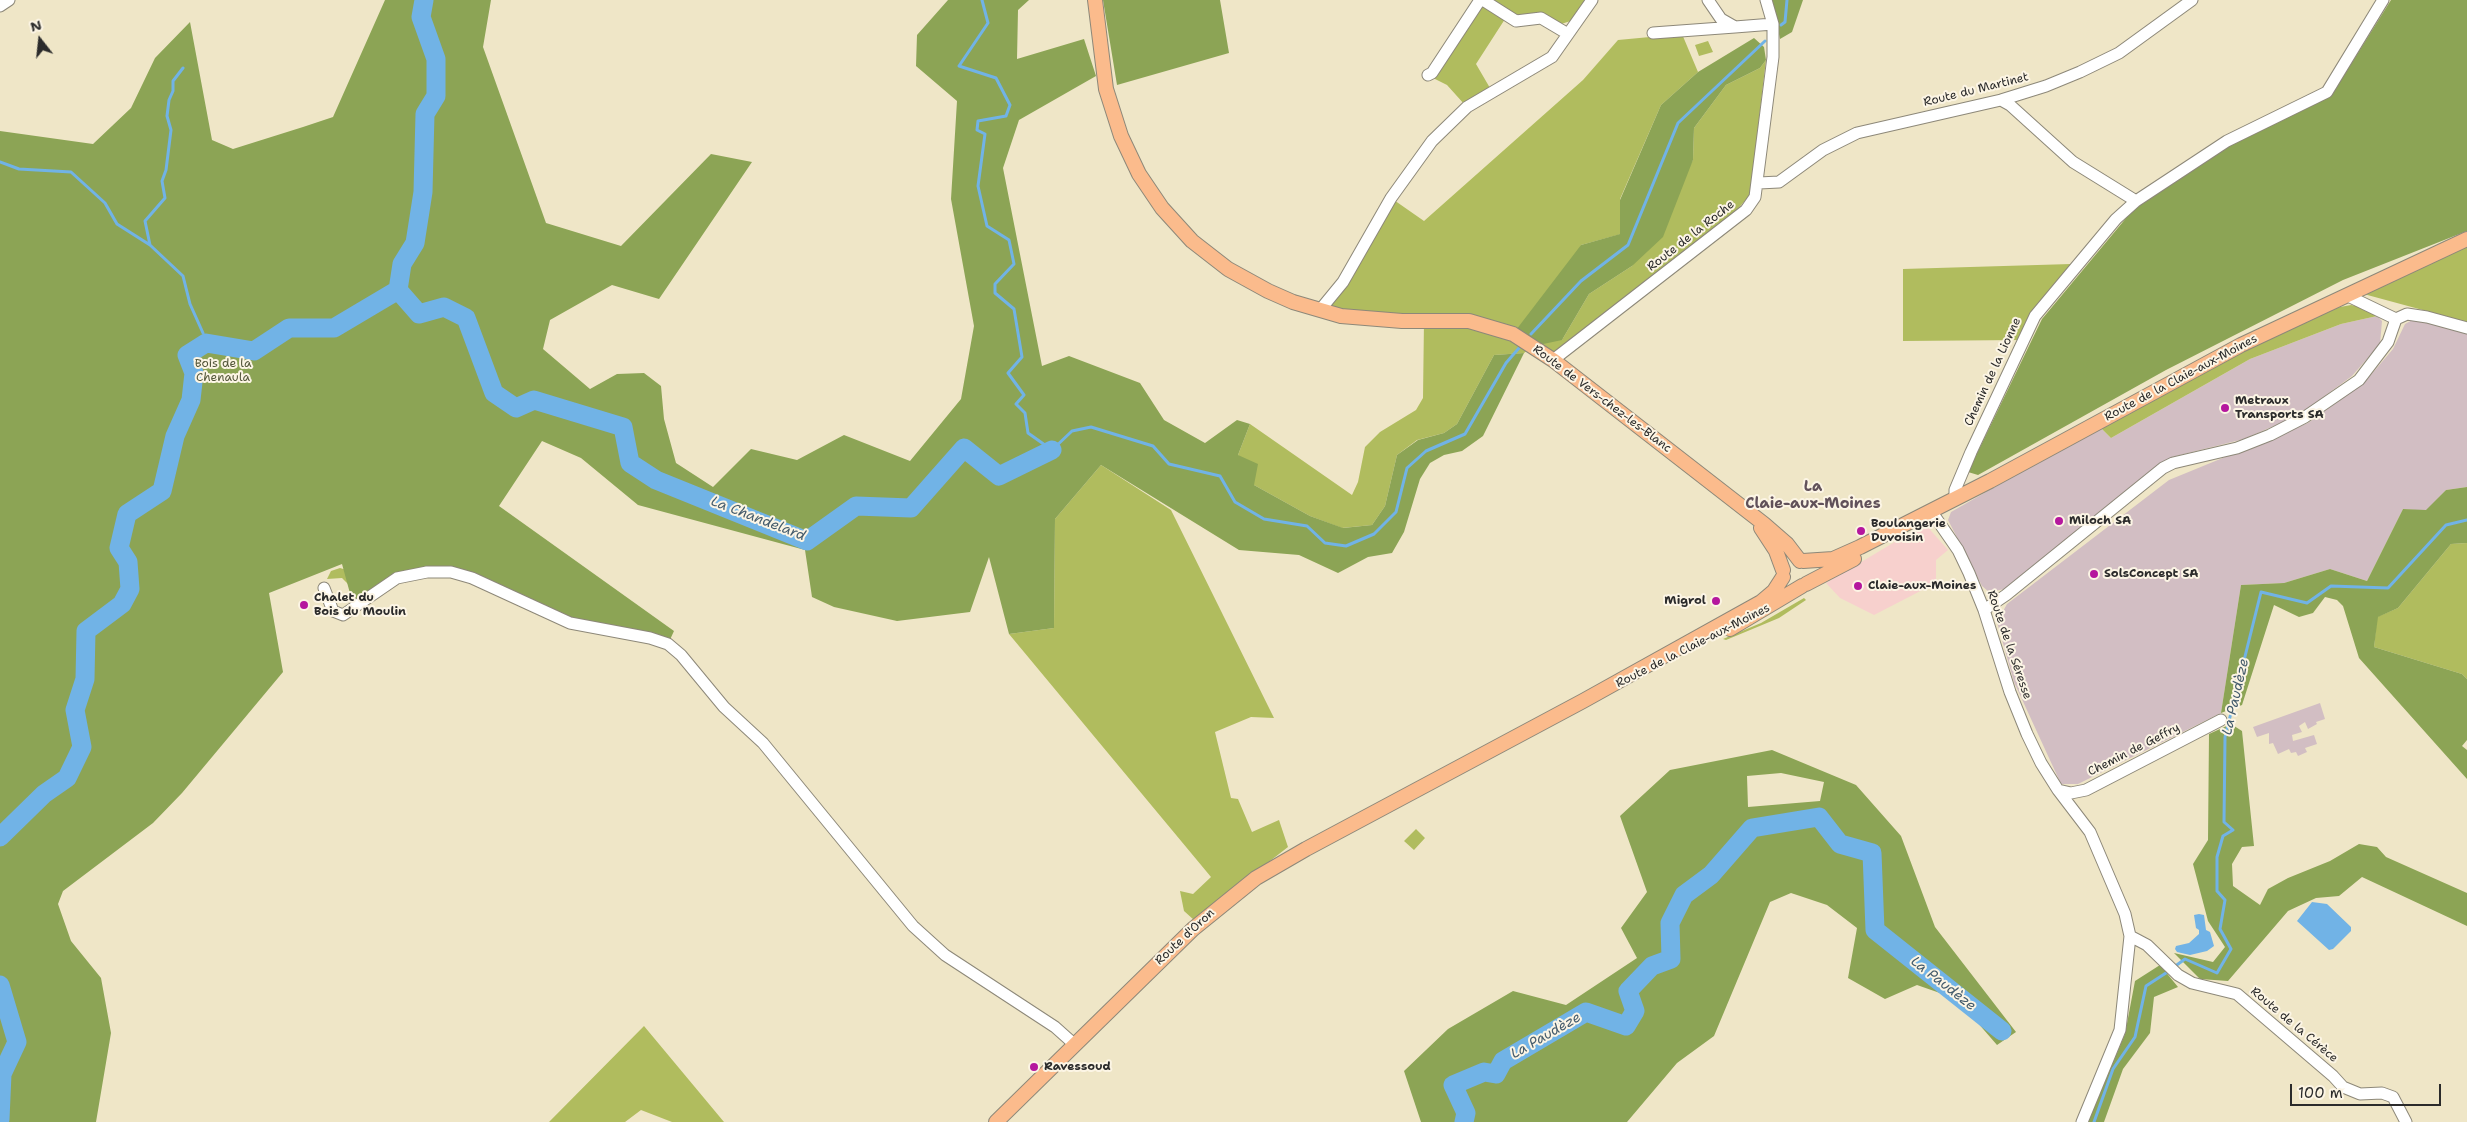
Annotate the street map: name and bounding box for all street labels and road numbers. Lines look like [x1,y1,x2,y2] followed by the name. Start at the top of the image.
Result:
[1922,70,2030,110] street label: Route du Martinet
[1645,198,1737,274] street label: Route de la Roche
[1962,316,2024,428] street label: Chemin de la Lionne
[2102,332,2260,424] street label: Route de la Claie-aux-Moines
[1530,342,1674,456] street label: Route de Vers-chez-les-Blanc
[1984,589,2034,701] street label: Route de la Séresse
[1614,601,1772,691] street label: Route de la Claie-aux-Moines
[2086,721,2182,779] street label: Chemin de Geffry
[1152,906,1218,968] street label: Route d'Oron
[2247,984,2341,1066] street label: Route de la Cérèce

